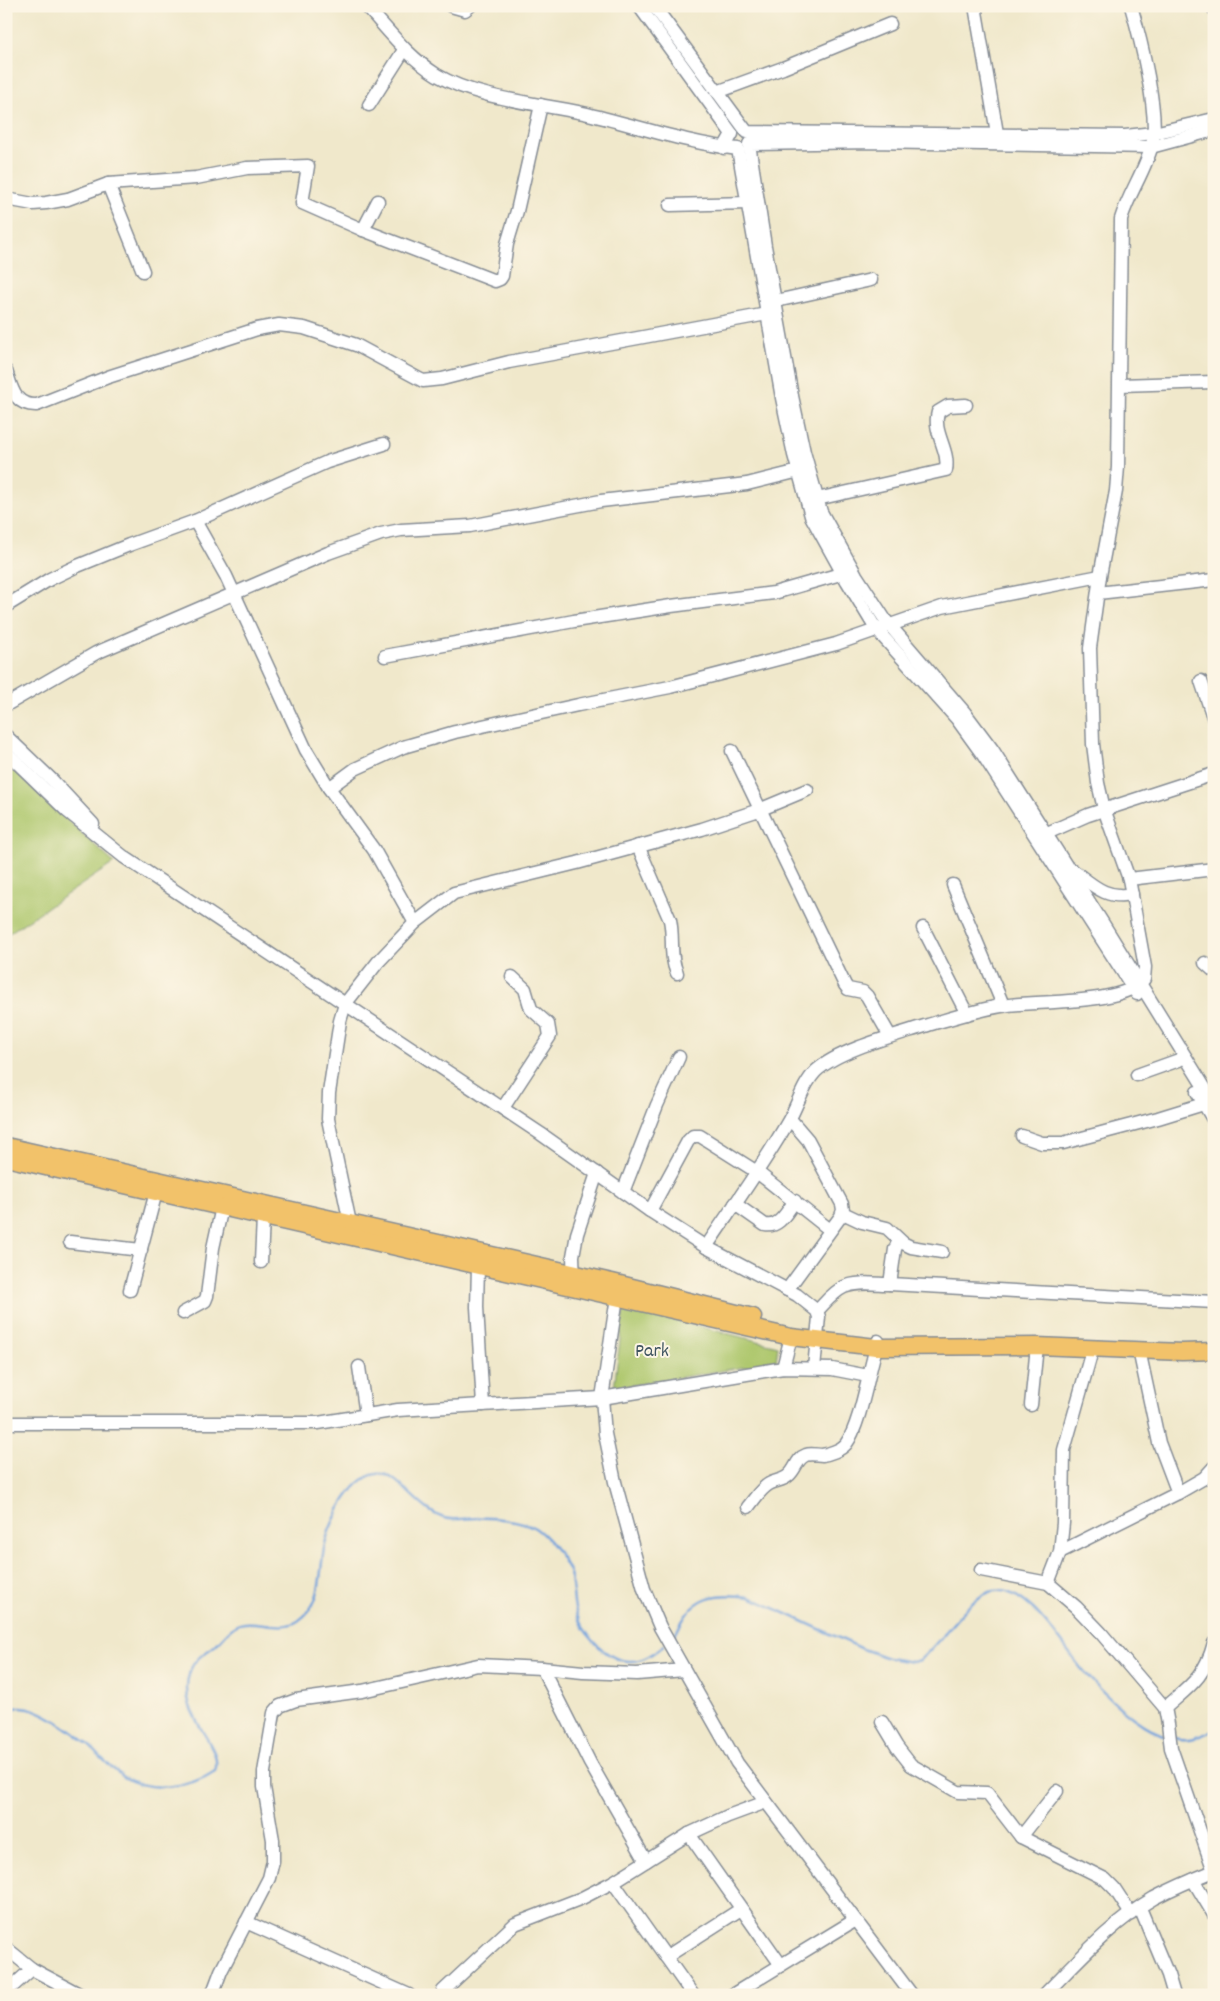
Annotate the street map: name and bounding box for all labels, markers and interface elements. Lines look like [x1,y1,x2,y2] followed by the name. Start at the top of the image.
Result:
[635,1338,669,1366] park label: Park

